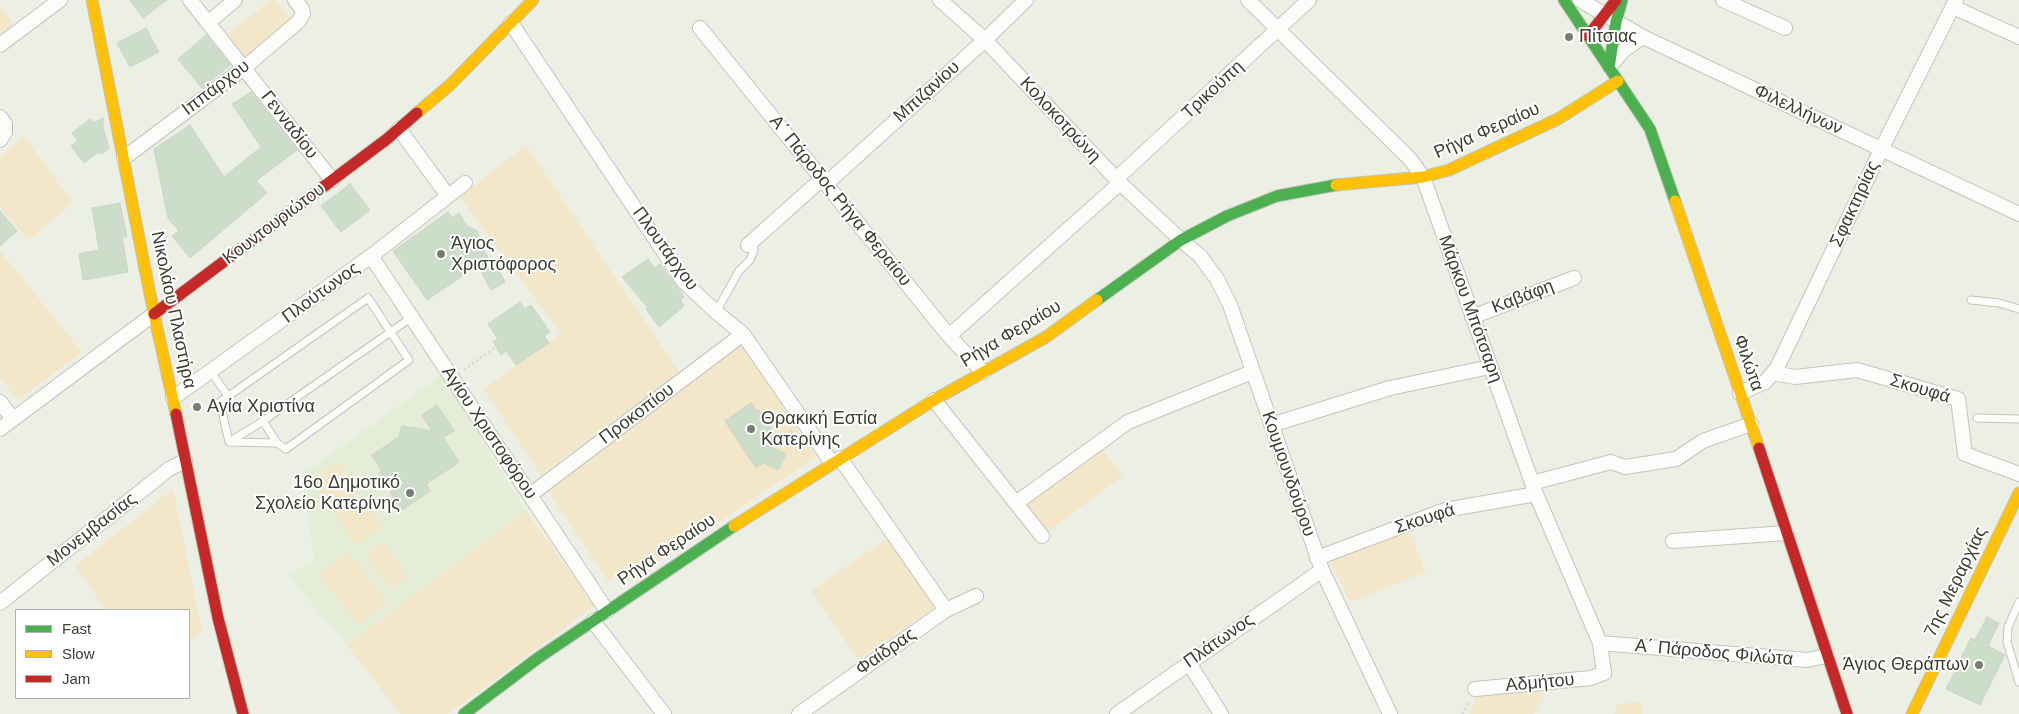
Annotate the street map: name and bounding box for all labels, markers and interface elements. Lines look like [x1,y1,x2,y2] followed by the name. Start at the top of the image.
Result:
[1579,26,1637,48] place label: Πίτσιας
[1563,31,1575,43] marker: Πίτσιας
[178,56,254,120] street label: Ιππάρχου
[1178,56,1248,124] street label: Τρικούπη
[890,57,964,127] street label: Μπιζανίου
[1015,73,1105,167] street label: Κολοκοτρώνη
[1750,80,1846,140] street label: Φιλελλήνων
[256,87,322,163] street label: Γενναδίου
[1431,98,1543,164] street label: Ρήγα Φεραίου
[764,111,916,291] street label: Α΄ Πάροδος Ρήγα Φεραίου
[1826,157,1884,251] street label: Σφακτηρίας
[219,179,329,269] street label: Κουντουριώτου
[627,203,703,295] street label: Πλουτάρχου
[146,229,200,391] street label: Νικολάου Πλαστήρα
[1433,232,1507,386] street label: Μάρκου Μπότσαρη
[451,233,556,276] place label: Άγιος Χριστόφορος
[435,248,447,260] marker: Άγιος Χριστόφορος
[278,258,364,328] street label: Πλούτωνος
[1489,275,1557,319] street label: Καβάφη
[957,296,1065,372] street label: Ρήγα Φεραίου
[1728,332,1768,394] street label: Φιλώτα
[437,362,541,504] street label: Αγίου Χριστοφόρου
[1887,370,1953,408] street label: Σκουφά
[595,379,679,449] street label: Προκοπίου
[207,396,315,418] place label: Αγία Χριστίνα
[191,401,203,413] marker: Αγία Χριστίνα
[761,408,877,450] place label: Θρακική Εστία Κατερίνης
[1256,409,1320,539] street label: Κουμουνδούρου
[745,423,757,435] marker: Θρακική Εστία Κατερίνης
[255,472,400,514] place label: 16ο Δημοτικό Σχολείο Κατερίνης
[404,487,416,499] marker: 16ο Δημοτικό Σχολείο Κατερίνης
[43,488,141,572] street label: Μονεμβασίας
[1392,499,1458,539] street label: Σκουφά
[614,509,720,591] street label: Ρήγα Φεραίου
[1920,523,1992,641] street label: 7ης Μεραρχίας
[15,609,190,699] legend
[1180,609,1258,673] street label: Πλάτωνος
[62,620,91,637] text: Fast
[852,624,920,680] street label: Φαίδρας
[1634,635,1794,671] street label: Α΄ Πάροδος Φιλώτα
[62,645,95,662] text: Slow
[1843,654,1969,676] place label: Άγιος Θεράπων
[1973,659,1985,671] marker: Άγιος Θεράπων
[1505,669,1575,697] street label: Αδμήτου
[62,670,90,687] text: Jam

